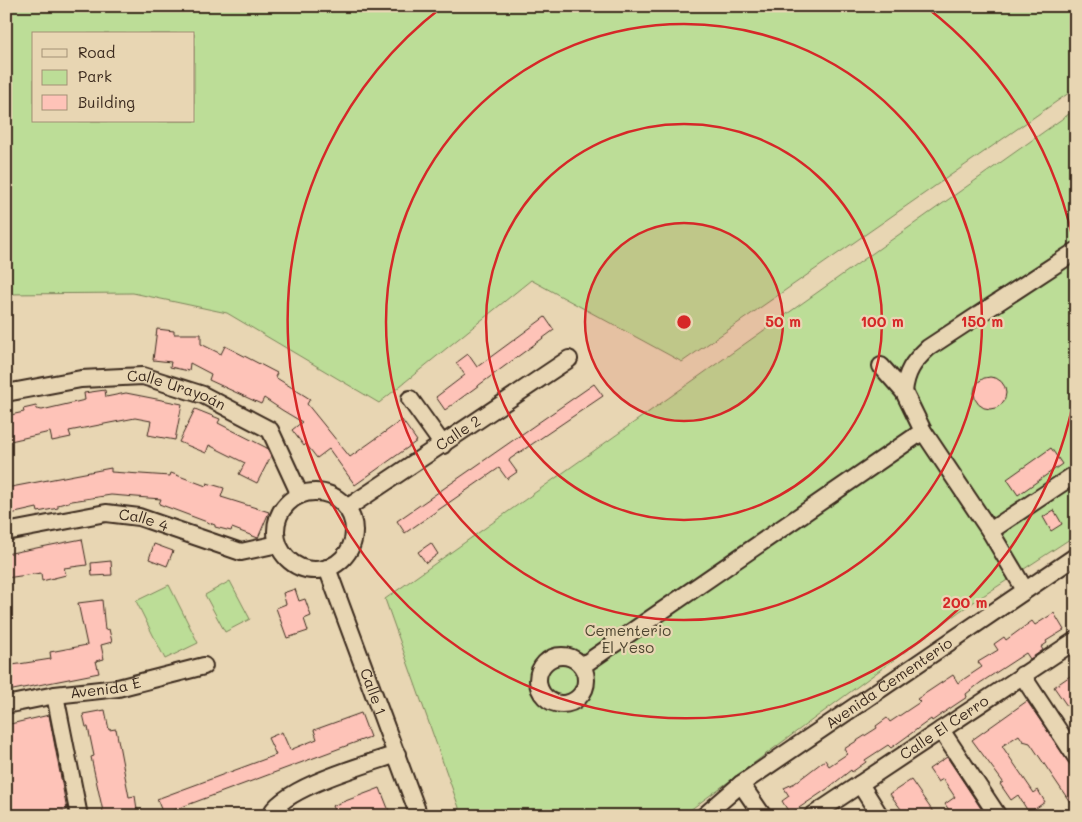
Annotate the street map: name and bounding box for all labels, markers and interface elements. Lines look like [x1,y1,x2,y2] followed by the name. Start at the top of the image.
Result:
[32,32,195,122] legend
[78,42,115,62] text: Road
[78,66,112,86] text: Park
[78,92,135,112] text: Building
[765,311,801,331] text: 50 m
[860,311,904,331] text: 100 m
[961,311,1003,331] text: 150 m
[675,313,693,331] centre of rings
[127,365,230,414] street label: Calle Urayoán
[431,410,484,455] street label: Calle 2
[118,504,171,535] street label: Calle 4
[943,592,988,612] text: 200 m
[585,620,671,657] park label: Cementerio El Yeso
[821,632,956,733] street label: Avenida Cementerio
[356,665,392,718] street label: Calle 1
[69,671,143,702] street label: Avenida E
[895,690,992,764] street label: Calle El Cerro

